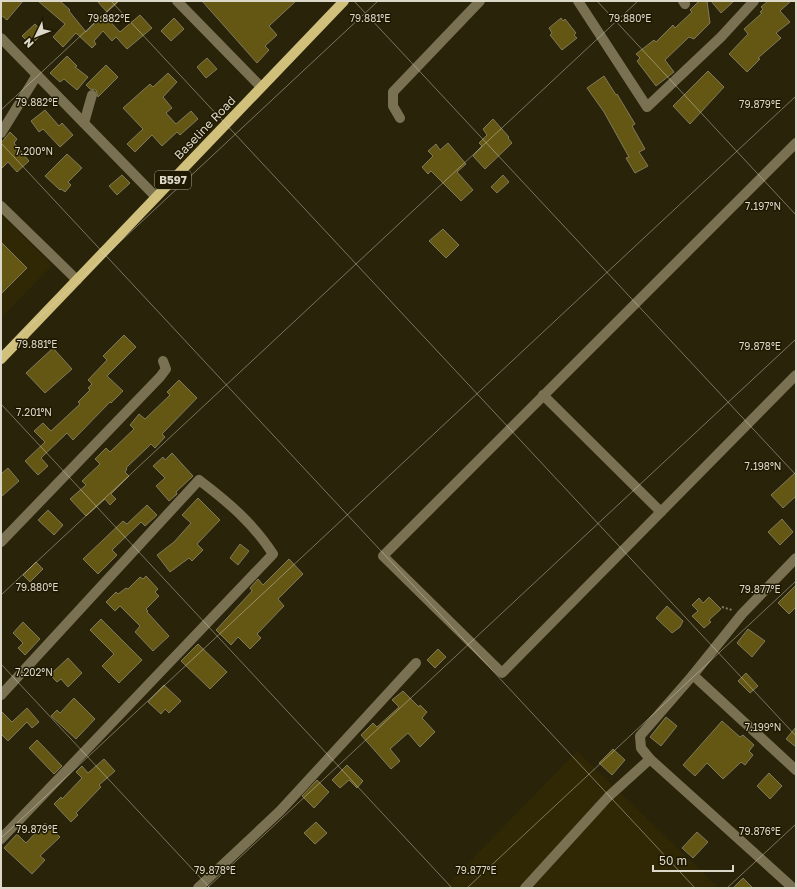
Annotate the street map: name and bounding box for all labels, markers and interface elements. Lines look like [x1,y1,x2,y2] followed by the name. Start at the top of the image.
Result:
[88,12,130,24] text: 79.882°E
[350,12,390,24] text: 79.881°E
[609,12,651,24] text: 79.880°E
[16,16,56,56] north arrow
[21,36,36,51] text: N
[171,93,238,162] street label: Baseline Road
[16,96,58,108] text: 79.882°E
[739,98,781,110] text: 79.879°E
[15,145,53,157] text: 7.200°N
[155,171,191,189] road number: B597
[745,200,781,212] text: 7.197°N
[17,338,57,350] text: 79.881°E
[739,340,781,352] text: 79.878°E
[16,406,52,418] text: 7.201°N
[745,460,781,472] text: 7.198°N
[16,581,58,593] text: 79.880°E
[739,583,781,595] text: 79.877°E
[15,666,53,678] text: 7.202°N
[745,721,781,733] text: 7.199°N
[16,823,58,835] text: 79.879°E
[739,825,781,837] text: 79.876°E
[653,847,733,873] scale bar
[659,853,687,868] text: 50 m
[194,864,236,876] text: 79.878°E
[455,864,497,876] text: 79.877°E

